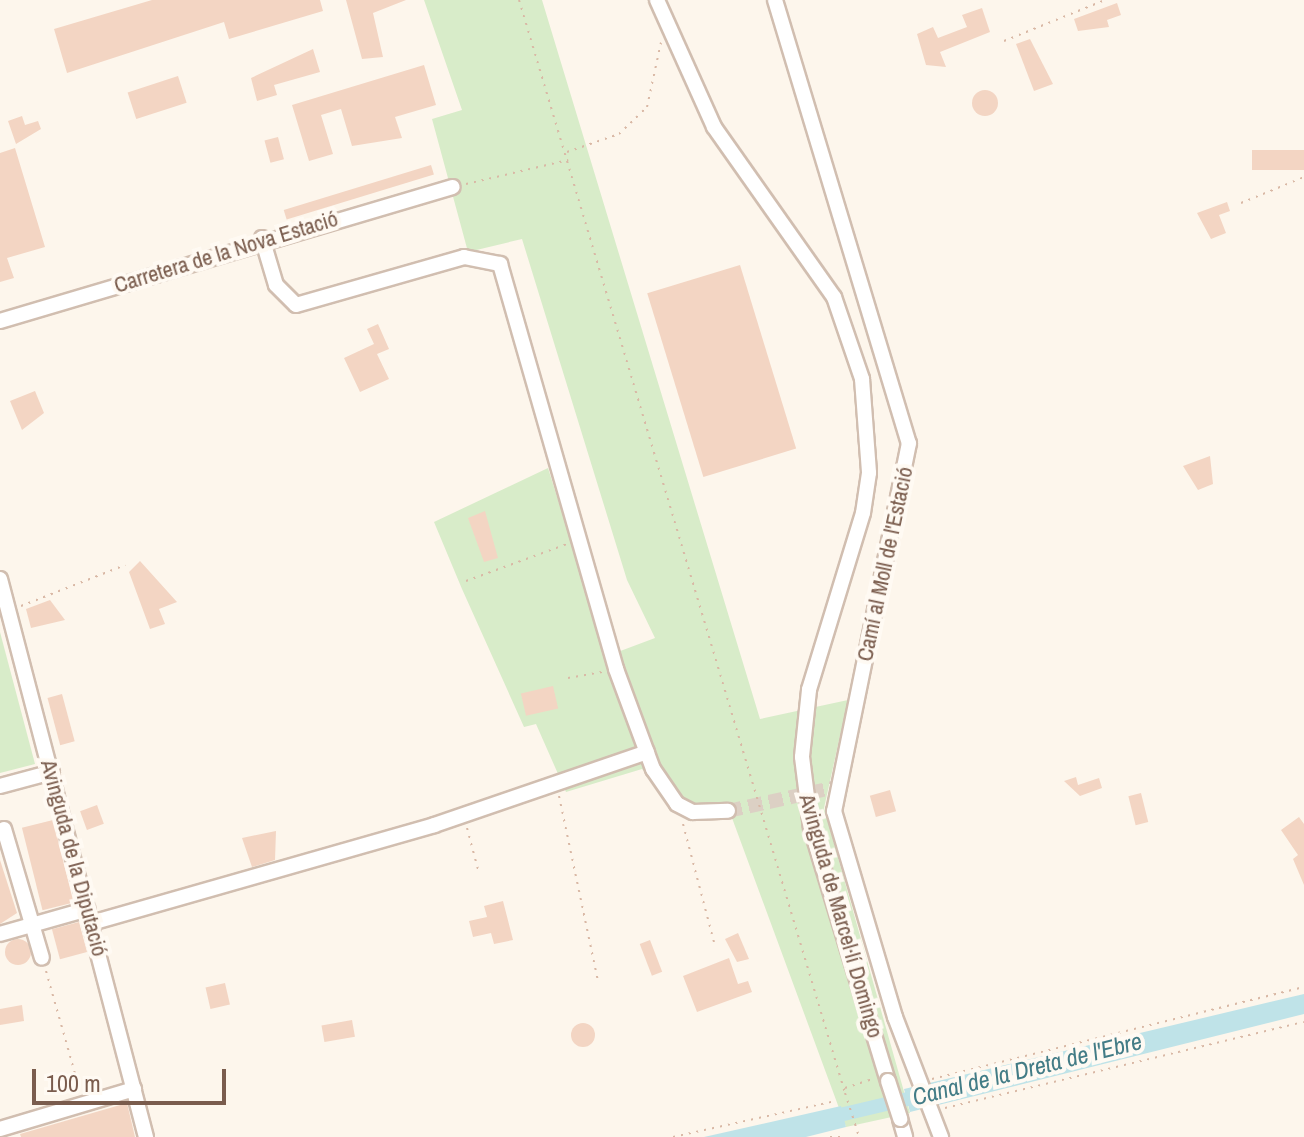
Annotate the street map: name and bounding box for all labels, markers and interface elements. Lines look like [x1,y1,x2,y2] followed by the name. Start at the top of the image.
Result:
[111,205,341,299] street label: Carretera de la Nova Estació
[852,464,918,664] street label: Camí al Moll de l'Estació
[35,757,113,959] street label: Avinguda de la Diputació
[794,791,888,1041] street label: Avinguda de Marcel·lí Domingo
[909,1027,1145,1111] water label: Canal de la Dreta de l'Ebre
[36,1053,230,1103] scale bar
[46,1067,101,1099] text: 100 m

